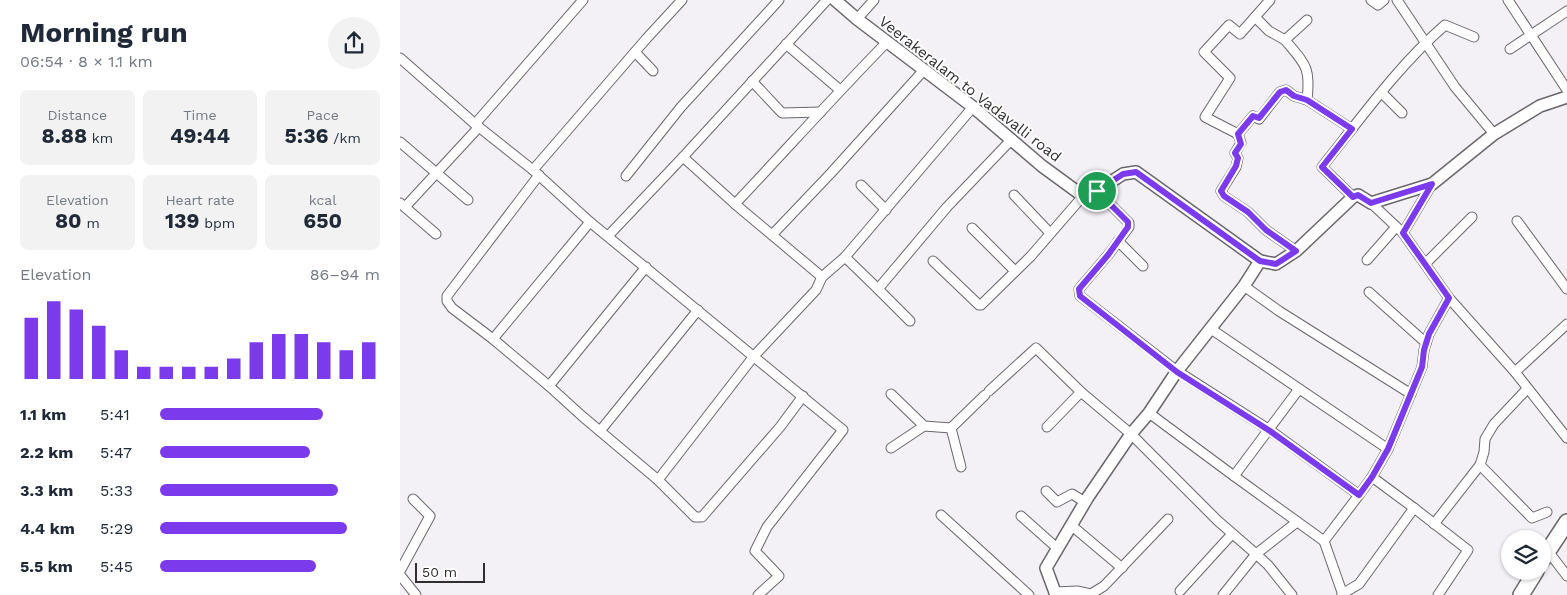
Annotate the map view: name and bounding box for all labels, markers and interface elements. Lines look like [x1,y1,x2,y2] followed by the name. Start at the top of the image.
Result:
[875,12,1065,166] street label: Veerakeralam to Vadavalli road
[20,16,188,49] text: Morning run
[328,17,380,69] button: share
[20,52,153,71] text: 06:54 · 8 × 1.1 km
[48,107,107,123] text: Distance
[183,107,217,123] text: Time
[306,107,339,123] text: Pace
[42,123,87,148] text: 8.88
[170,123,230,148] text: 49:44
[285,123,329,148] text: 5:36
[87,130,113,146] text: km
[329,130,361,146] text: /km
[1076,170,1118,212] pin
[1083,177,1111,205] icon: arrive
[46,192,109,208] text: Elevation
[165,192,235,208] text: Heart rate
[309,192,337,208] text: kcal
[55,208,82,233] text: 80
[165,208,199,233] text: 139
[303,208,342,233] text: 650
[82,215,100,231] text: m
[199,215,235,231] text: bpm
[20,265,91,284] text: Elevation
[310,265,380,284] text: 86–94 m
[20,405,66,424] text: 1.1 km
[100,405,130,424] text: 5:41
[20,443,73,462] text: 2.2 km
[100,443,132,462] text: 5:47
[20,481,73,500] text: 3.3 km
[100,481,133,500] text: 5:33
[20,519,75,538] text: 4.4 km
[100,519,133,538] text: 5:29
[1501,530,1551,580] map controls
[1501,530,1551,580] button: layers
[20,557,73,576] text: 5.5 km
[100,557,133,576] text: 5:45
[415,560,485,583] scale bar
[422,564,457,580] text: 50 m

